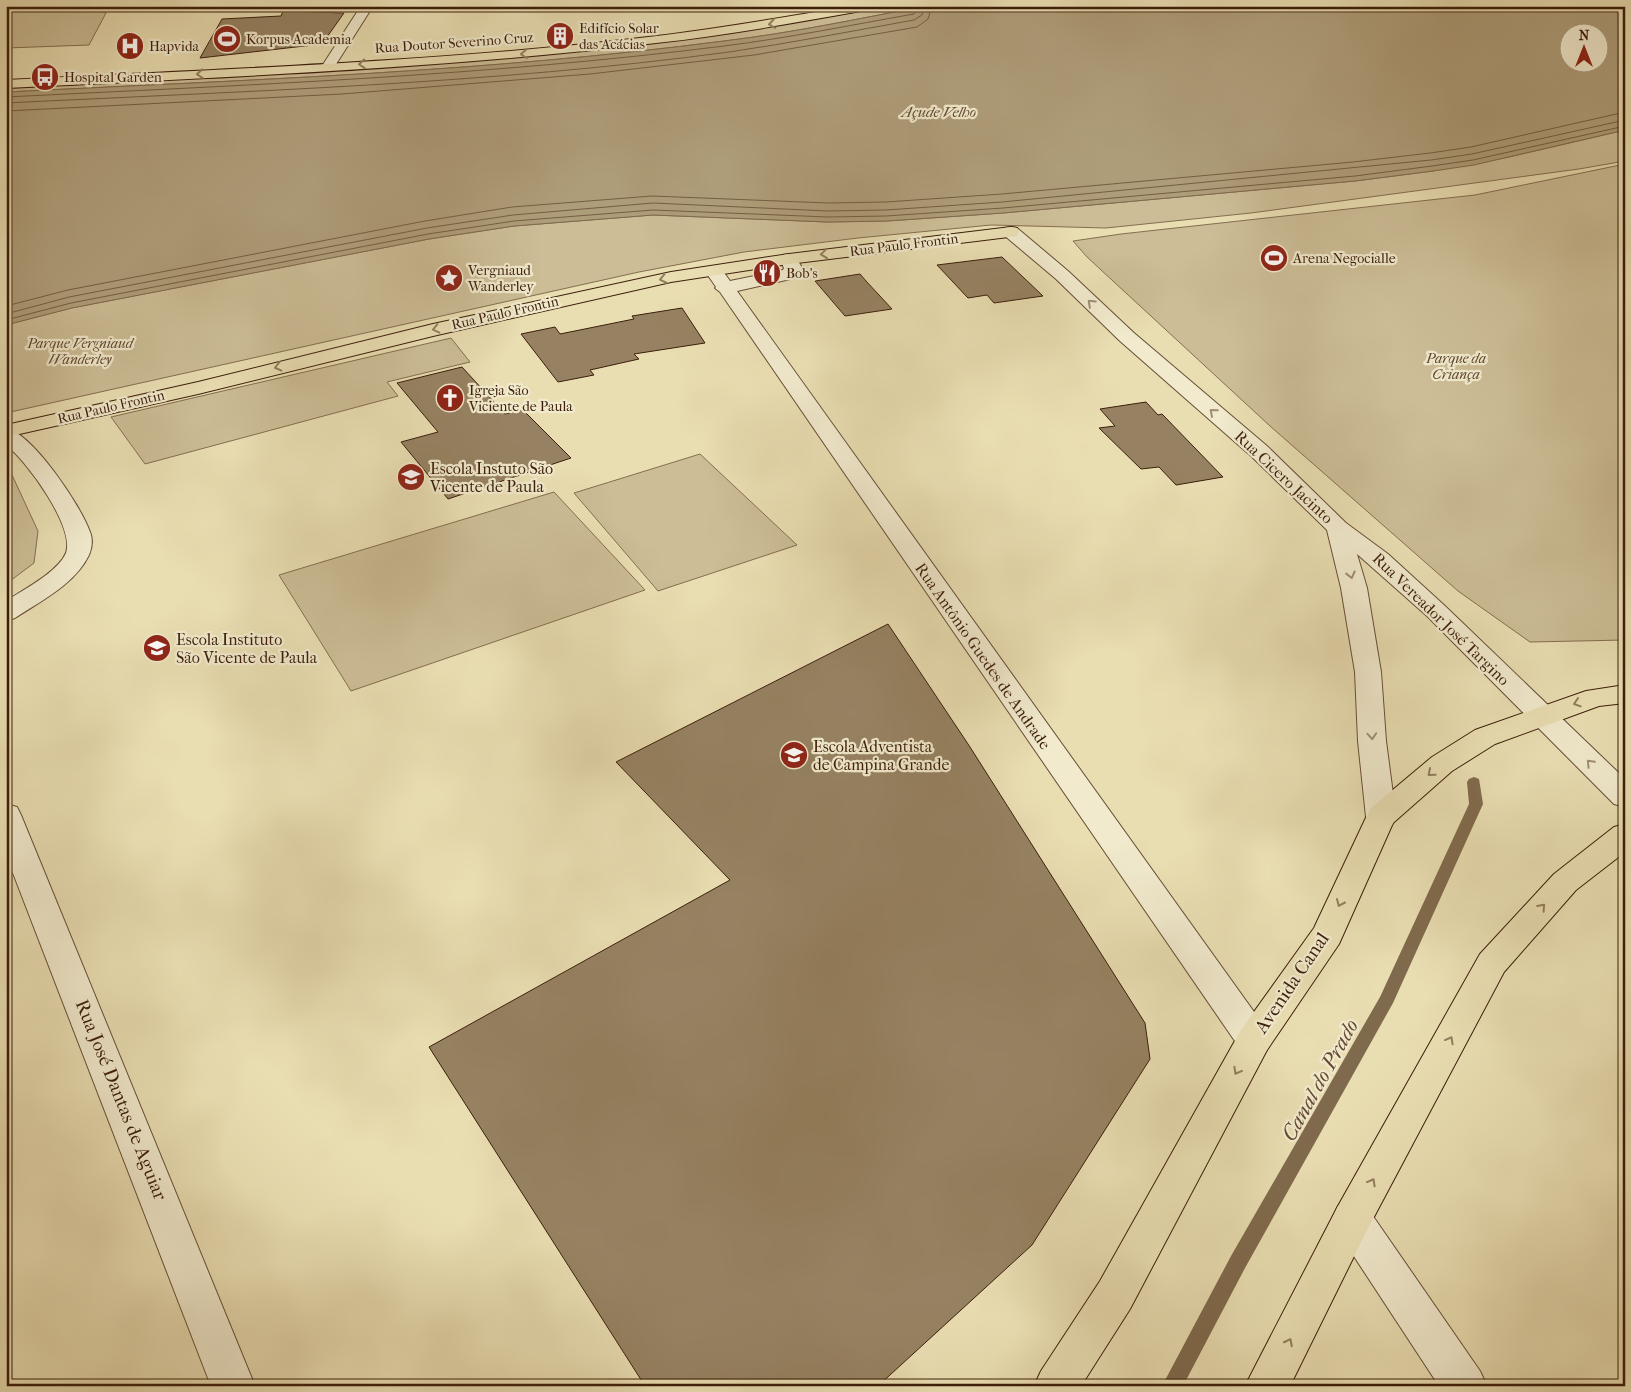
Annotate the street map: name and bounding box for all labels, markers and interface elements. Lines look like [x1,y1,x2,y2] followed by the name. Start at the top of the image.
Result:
[768,18,776,29] one-way arrow
[579,20,659,53] place label: Edifício Solar das Acácias
[545,21,575,51] building icon: Edifício Solar das Acácias
[1558,22,1608,72] north arrow
[212,24,242,54] sports icon: Korpus Academia
[1579,27,1590,44] text: N
[374,29,534,57] street label: Rua Doutor Severino Cruz
[115,31,145,61] hospital icon: Hapvida
[246,31,352,48] place label: Korpus Academia
[149,38,200,55] place label: Hapvida
[520,48,528,59] one-way arrow
[358,58,366,69] one-way arrow
[30,62,60,92] bus stop icon: Hospital Garden
[195,68,203,79] one-way arrow
[64,69,162,86] place label: Hospital Garden
[900,103,976,121] water label: Açude Velho
[849,230,959,260] street label: Rua Paulo Frontin
[1259,243,1289,273] sports icon: Arena Negocialle
[819,248,827,259] one-way arrow
[1292,250,1396,267] place label: Arena Negocialle
[752,258,782,288] restaurant icon: Bob's
[467,262,534,295] place label: Vergniaud Wanderley
[434,263,464,293] place icon: Vergniaud Wanderley
[786,265,818,282] place label: Bob's
[659,273,668,283] one-way arrow
[450,292,560,334] street label: Rua Paulo Frontin
[1088,300,1097,309] one-way arrow
[432,323,441,334] one-way arrow
[26,335,135,368] park label: Parque Vergniaud Wanderley
[1425,350,1486,383] park label: Parque da Criança
[274,361,283,372] one-way arrow
[468,382,573,415] place label: Igreja São Viciente de Paula
[435,383,465,413] church icon: Igreja São Viciente de Paula
[56,386,166,428] street label: Rua Paulo Frontin
[1209,408,1218,417] one-way arrow
[1231,427,1337,527] street label: Rua Cicero Jacinto
[429,459,553,496] place label: Escola Instuto São Vicente de Paula
[396,462,426,492] school or university icon: Escola Instuto São Vicente de Paula
[1369,549,1513,689] street label: Rua Vereador José Targino
[911,559,1055,753] street label: Rua Antônio Guedes de Andrade
[1345,570,1355,578] one-way arrow
[176,630,318,667] place label: Escola Instituto São Vicente de Paula
[142,633,172,663] school or university icon: Escola Instituto São Vicente de Paula
[1573,698,1582,708] one-way arrow
[1366,732,1377,740] one-way arrow
[813,737,949,774] place label: Escola Adventista de Campina Grande
[779,740,809,770] school or university icon: Escola Adventista de Campina Grande
[1586,760,1595,769] one-way arrow
[1428,767,1437,776] one-way arrow
[1336,898,1347,907] one-way arrow
[1537,904,1546,913] one-way arrow
[1250,928,1334,1038] street label: Avenida Canal
[71,996,172,1204] street label: Rua José Dantas de Aguiar
[1277,1015,1363,1145] water label: Canal do Prado
[1444,1036,1454,1045] one-way arrow
[1233,1065,1243,1074] one-way arrow
[1366,1179,1376,1188] one-way arrow
[1283,1338,1293,1347] one-way arrow

